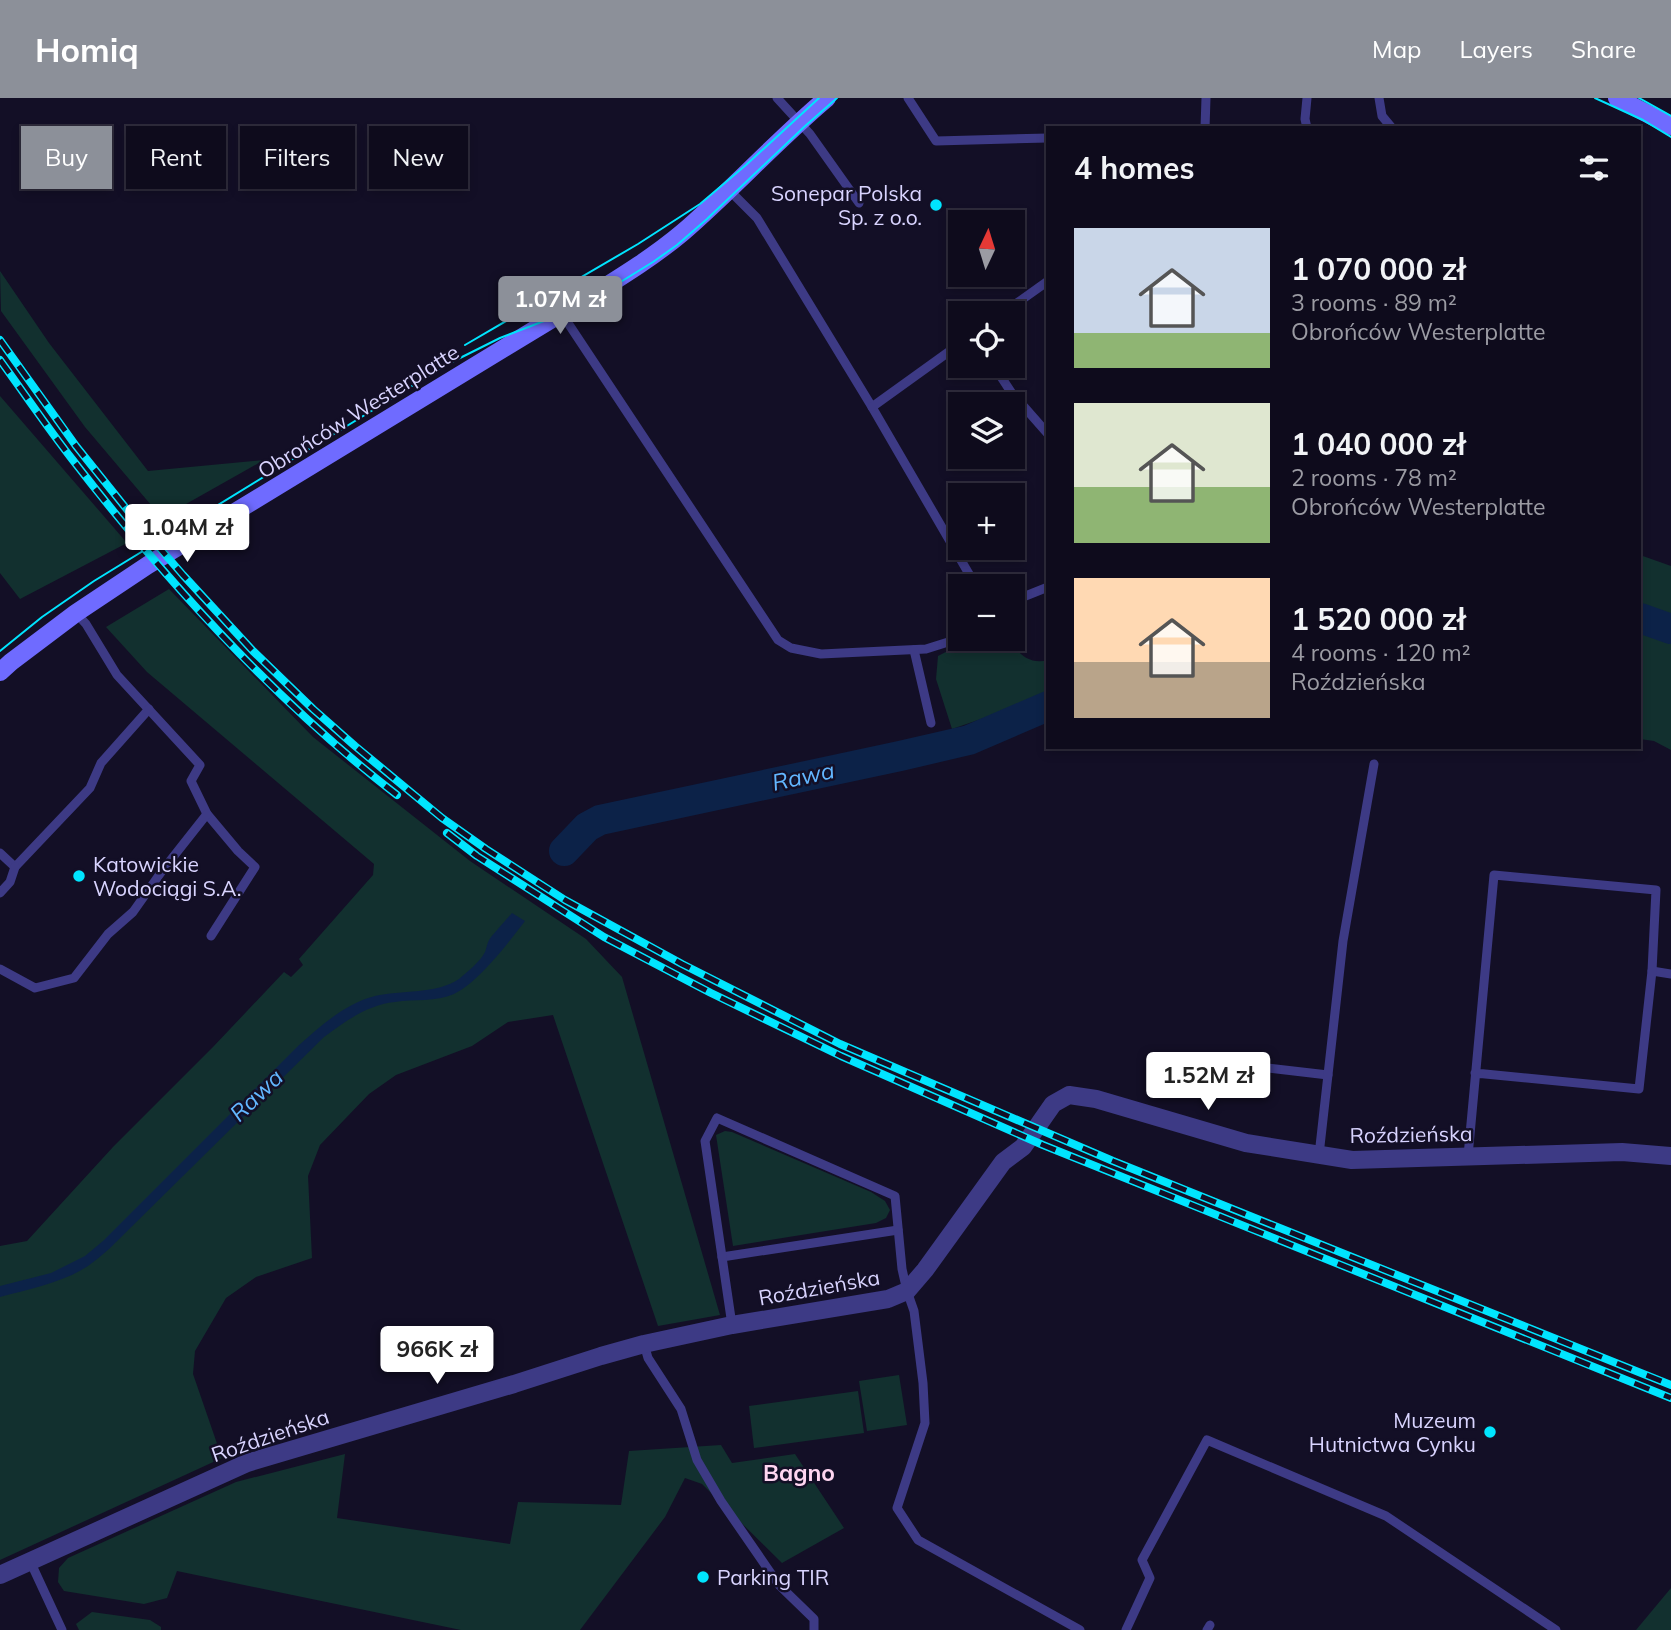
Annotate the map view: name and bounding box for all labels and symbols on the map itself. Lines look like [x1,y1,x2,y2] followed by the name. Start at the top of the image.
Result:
[771,180,922,230] place label: Sonepar Polska Sp. z o.o.
[928,197,944,213] marker: Sonepar Polska Sp. z o.o.
[948,210,1026,287] north arrow
[488,276,632,336] pin: 1.07M zł
[253,338,463,484] street label: Obrońców Westerplatte
[115,504,259,564] pin: 1.04M zł
[769,755,837,797] water label: Rawa
[93,851,242,901] place label: Katowickie Wodociągi S.A.
[71,868,87,884] marker: Katowickie Wodociągi S.A.
[1136,1052,1280,1112] pin: 1.52M zł
[223,1063,289,1127] water label: Rawa
[1349,1120,1473,1148] street label: Roździeńska
[756,1264,882,1310] street label: Roździeńska
[372,1326,502,1386] pin: 966K zł
[208,1403,332,1467] street label: Roździeńska
[1309,1407,1476,1457] place label: Muzeum Hutnictwa Cynku
[1482,1424,1498,1440] marker: Muzeum Hutnictwa Cynku
[763,1458,835,1487] district label: Bagno
[717,1564,829,1590] place label: Parking TIR
[695,1569,711,1585] marker: Parking TIR

